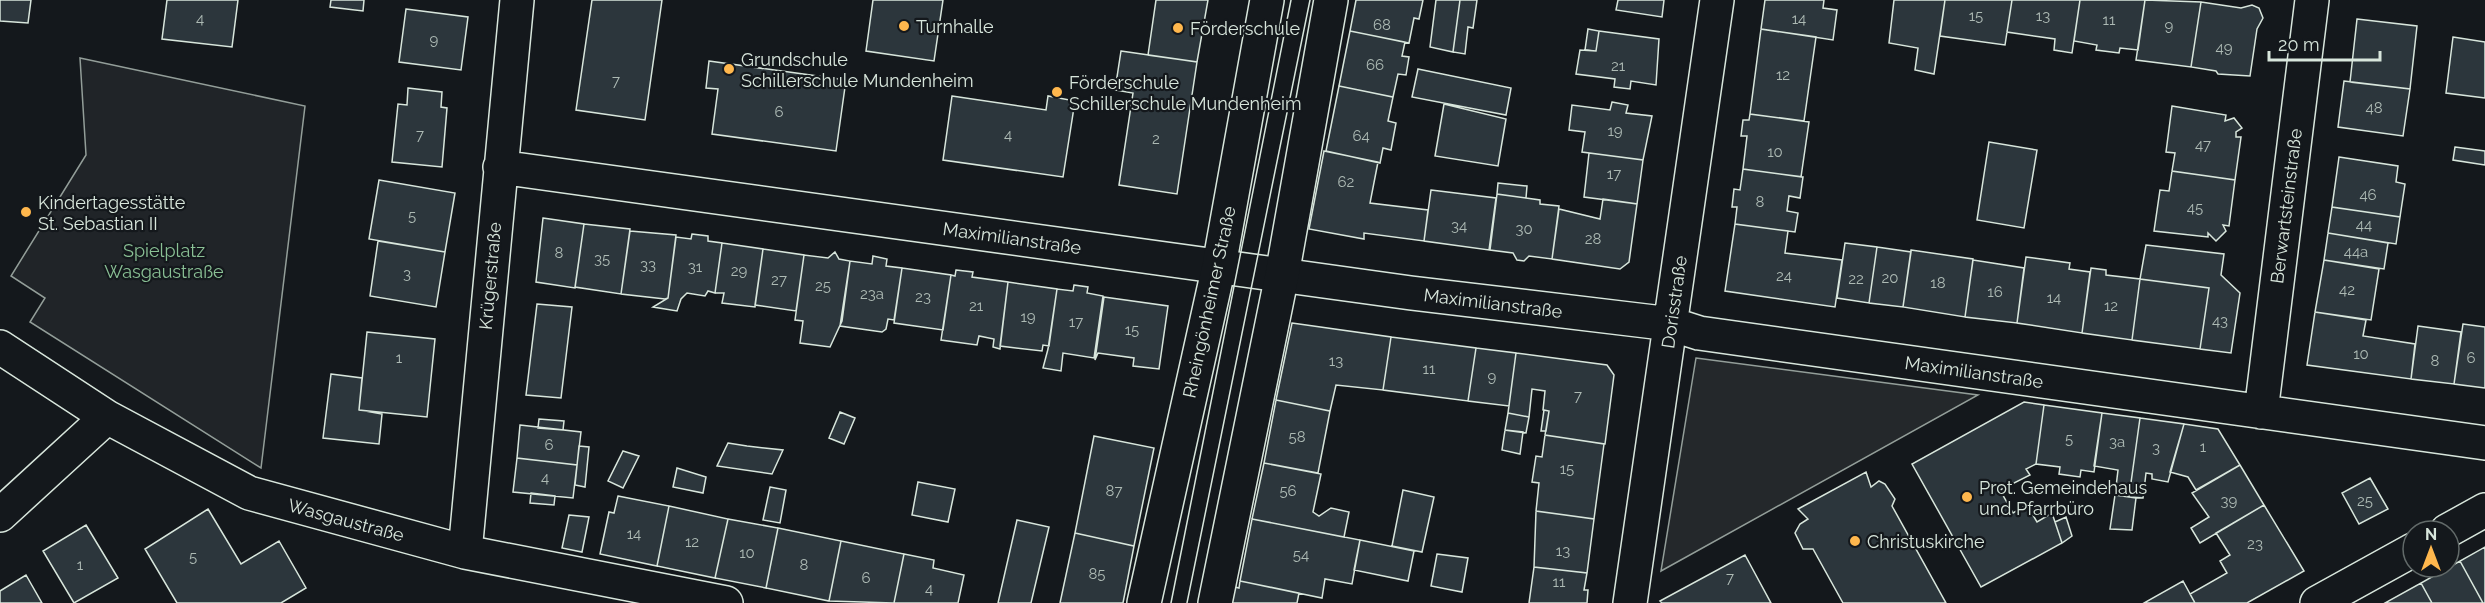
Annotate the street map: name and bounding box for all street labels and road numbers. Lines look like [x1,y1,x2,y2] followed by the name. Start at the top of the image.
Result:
[2266,127,2306,285] street label: Berwartsteinstraße
[1178,204,1240,400] street label: Rheingönheimer Straße
[942,218,1083,258] street label: Maximilianstraße
[475,221,505,331] street label: Krügerstraße
[1657,254,1691,350] street label: Dorisstraße
[1423,284,1564,322] street label: Maximilianstraße
[1904,352,2045,392] street label: Maximilianstraße
[286,494,407,546] street label: Wasgaustraße

